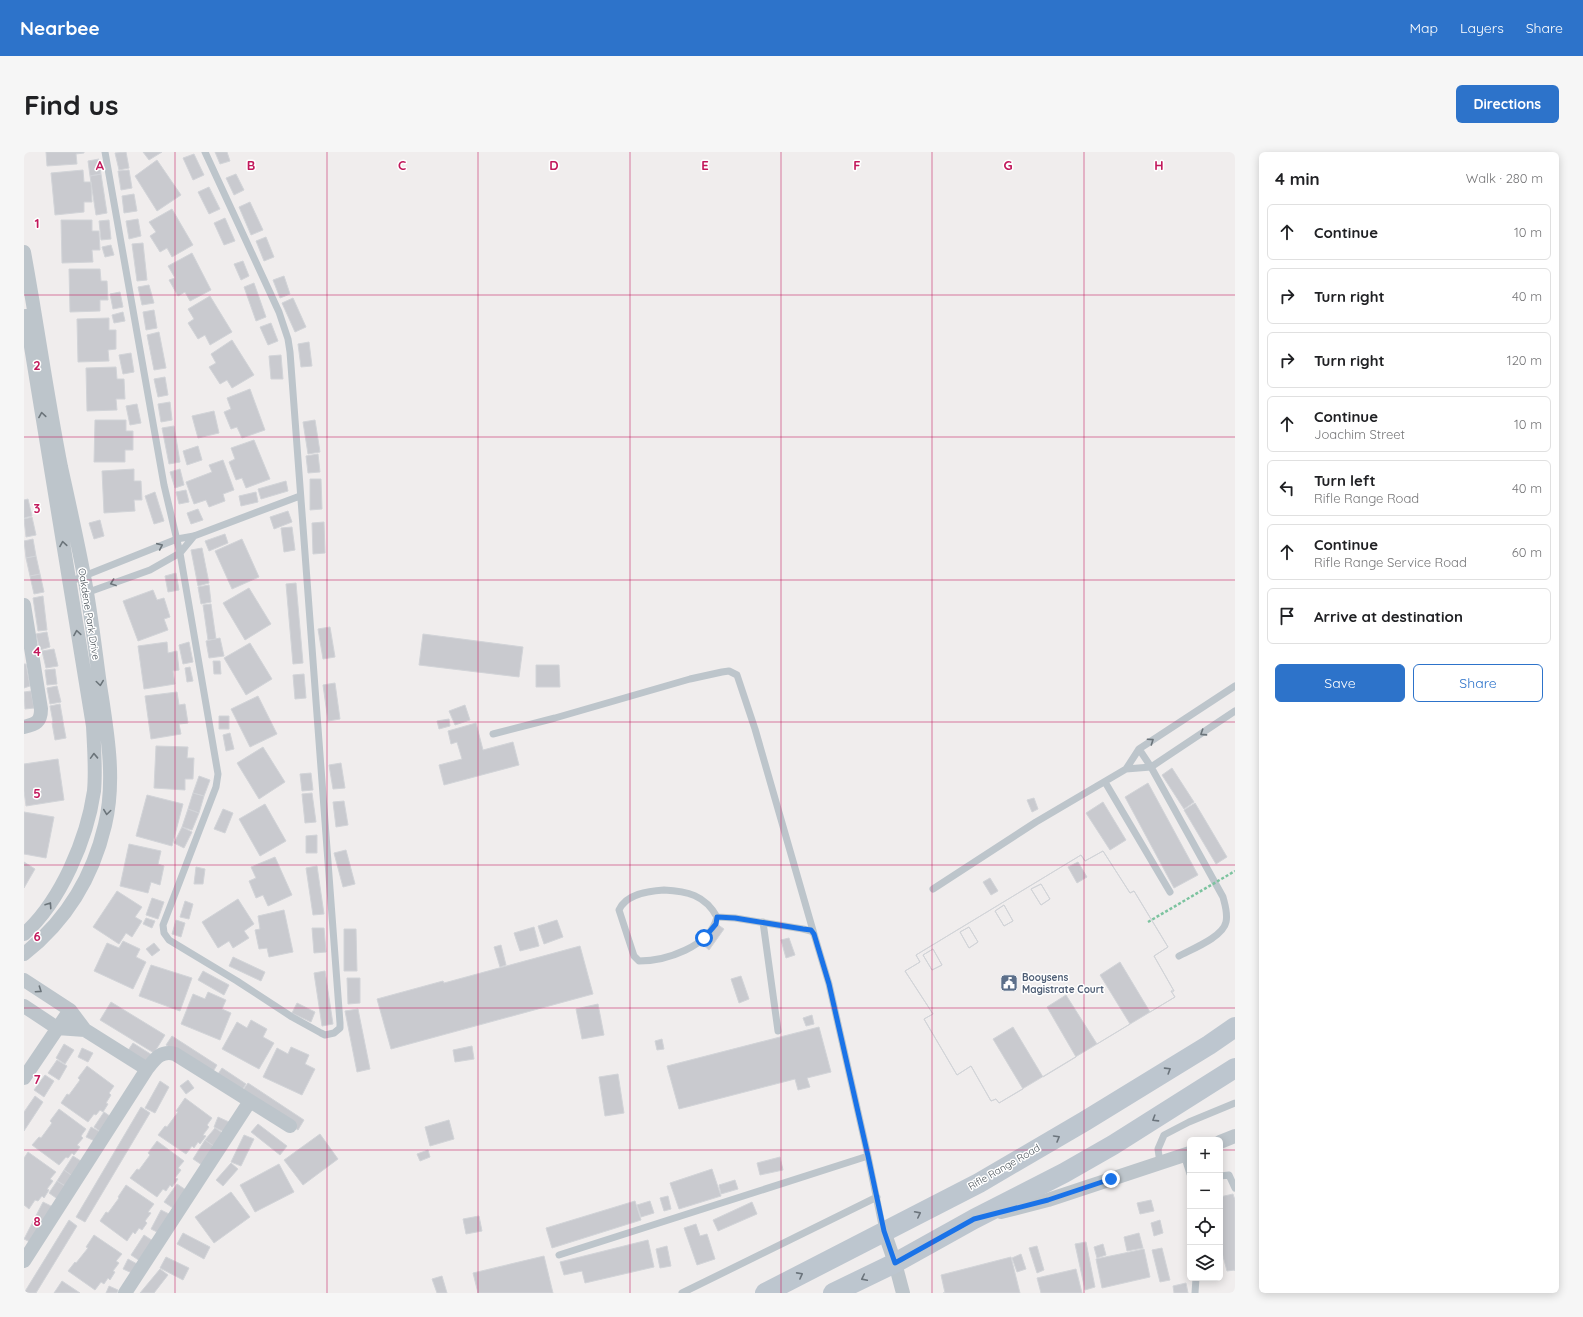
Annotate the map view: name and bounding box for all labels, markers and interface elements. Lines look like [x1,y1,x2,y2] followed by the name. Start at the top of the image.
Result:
[20,16,100,40] text: Nearbee
[1409,19,1438,37] text: Map
[1460,19,1504,37] text: Layers
[1526,19,1563,37] text: Share
[1456,85,1559,123] button: Directions
[24,87,118,122] text: Find us
[96,157,105,173] text: A
[247,157,255,173] text: B
[398,157,406,173] text: C
[549,157,559,173] text: D
[701,157,709,173] text: E
[853,157,861,173] text: F
[1003,157,1013,173] text: G
[1154,157,1164,173] text: H
[1275,168,1320,189] text: 4 min
[1466,170,1543,186] text: Walk · 280 m
[34,215,40,231] text: 1
[1276,221,1298,243] icon: ahead
[1314,223,1378,242] text: Continue
[1514,224,1542,240] text: 10 m
[1276,285,1298,307] icon: right
[1314,287,1385,306] text: Turn right
[1512,288,1542,304] text: 40 m
[1276,349,1298,371] icon: right
[1314,351,1385,370] text: Turn right
[1507,352,1542,368] text: 120 m
[33,357,41,373] text: 2
[1314,407,1378,426] text: Continue
[38,412,47,418] one-way arrow
[1276,413,1298,435] icon: ahead
[1514,416,1542,432] text: 10 m
[1314,426,1405,442] text: Joachim Street
[1314,471,1376,490] text: Turn left
[1276,477,1298,499] icon: left
[1512,480,1542,496] text: 40 m
[1314,490,1419,506] text: Rifle Range Road
[34,500,41,516] text: 3
[1314,535,1378,554] text: Continue
[59,540,68,547] one-way arrow
[1276,541,1298,563] icon: ahead
[156,543,164,551] one-way arrow
[1512,544,1542,560] text: 60 m
[1314,554,1467,570] text: Rifle Range Service Road
[75,567,103,661] street label: Oakdene Park Drive
[109,578,116,587] one-way arrow
[1276,605,1298,627] icon: arrive
[1314,607,1463,626] text: Arrive at destination
[74,630,82,636] one-way arrow
[33,643,41,659] text: 4
[1275,664,1405,702] button: Save
[1413,664,1543,702] button: Share
[95,680,104,686] one-way arrow
[1200,729,1207,736] one-way arrow
[1147,738,1154,745] one-way arrow
[90,753,98,759] one-way arrow
[33,785,41,801] text: 5
[103,809,112,815] one-way arrow
[44,902,51,909] one-way arrow
[33,928,41,944] text: 6
[695,929,713,947] route start
[1022,971,1104,996] place label: Booysens Magistrate Court
[999,973,1019,993] public building icon: Booysens Magistrate Court
[35,985,42,993] one-way arrow
[1164,1067,1171,1075] one-way arrow
[33,1071,41,1087] text: 7
[1152,1115,1159,1122] one-way arrow
[1053,1135,1060,1142] one-way arrow
[1187,1137,1223,1281] map controls
[1187,1137,1223,1173] button: +
[966,1141,1042,1193] street label: Rifle Range Road
[1102,1170,1120,1188] route end
[1187,1173,1223,1209] button: −
[1187,1209,1223,1245] button: locate
[914,1211,922,1218] one-way arrow
[33,1213,41,1229] text: 8
[1187,1245,1223,1281] button: layers
[796,1272,803,1280] one-way arrow
[860,1273,868,1281] one-way arrow

